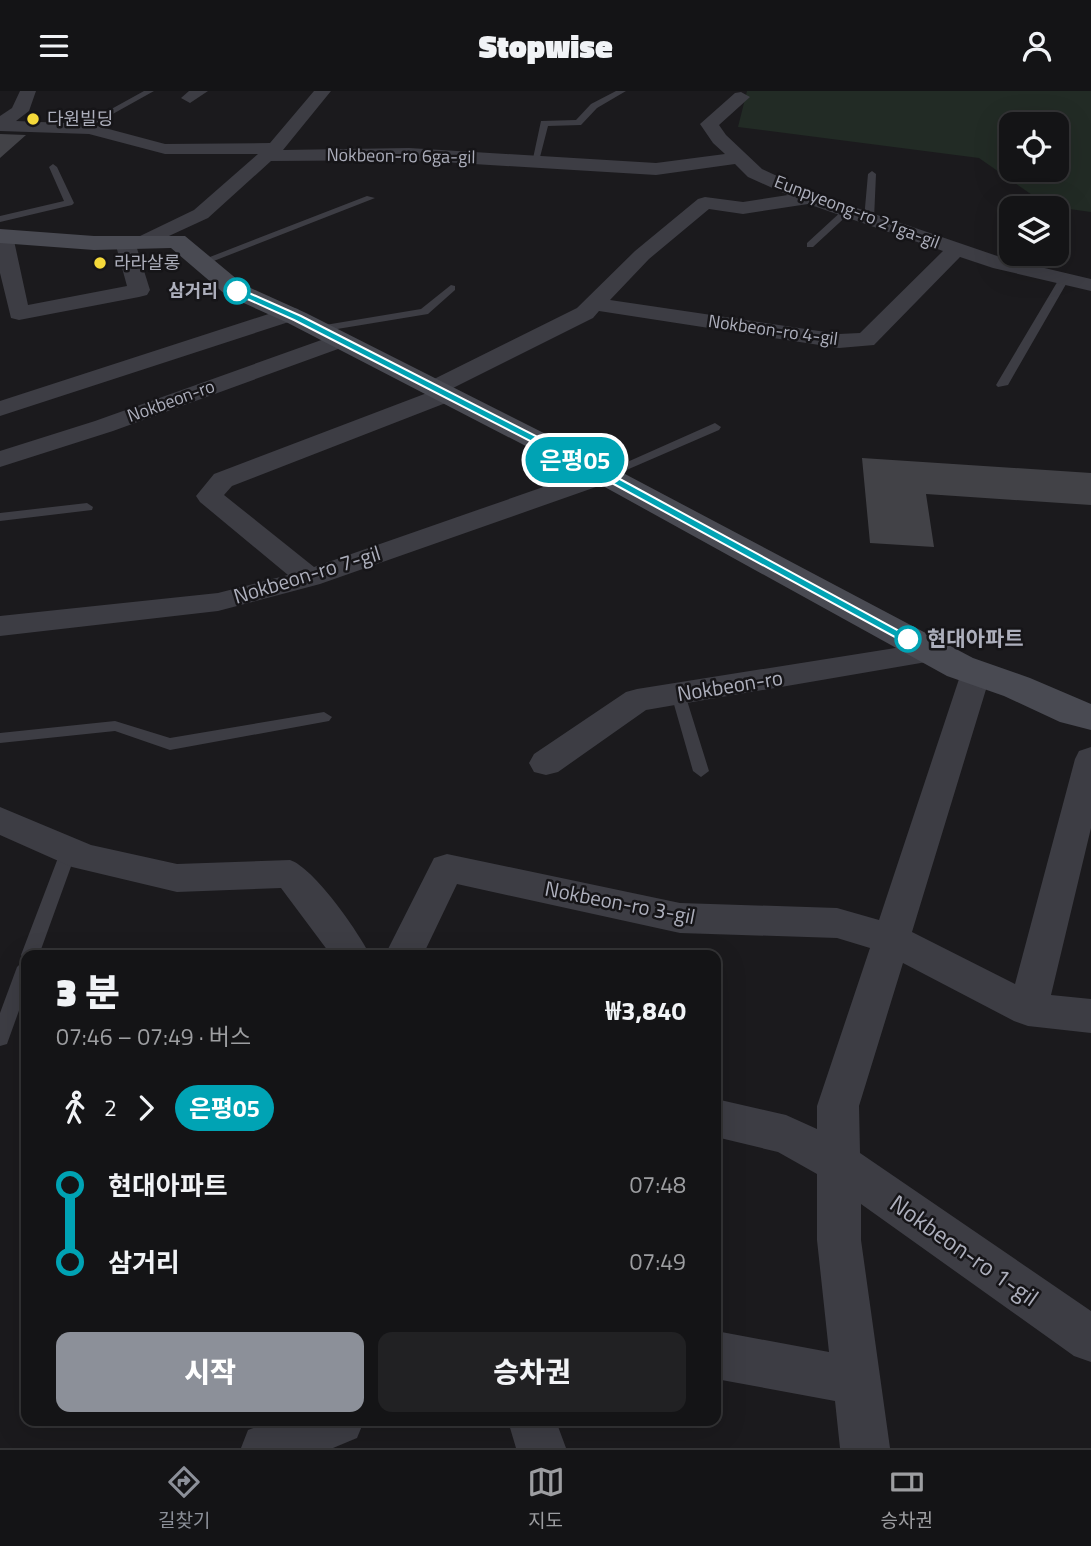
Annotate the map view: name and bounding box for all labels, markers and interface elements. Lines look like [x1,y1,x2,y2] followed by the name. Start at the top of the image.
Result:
[478,22,613,70] text: Stopwise
[35,27,73,65] icon: menu
[1018,27,1056,65] icon: person
[47,105,113,132] place label: 다원빌딩
[25,111,41,127] marker: 다원빌딩
[999,112,1069,266] map controls
[999,112,1069,182] button: locate
[326,141,476,170] street label: Nokbeon-ro 6ga-gil
[771,168,944,256] street label: Eunpyeong-ro 21ga-gil
[999,196,1069,266] button: layers
[114,249,180,276] place label: 라라살롱
[92,255,108,271] marker: 라라살롱
[168,277,218,304] place label: 삼거리
[224,278,250,304] marker: 삼거리
[706,307,840,352] street label: Nokbeon-ro 4-gil
[123,372,218,429] street label: Nokbeon-ro
[526,437,624,483] line badge: 은평05
[539,442,611,478] text: 은평05
[229,536,384,612] street label: Nokbeon-ro 7-gil
[927,622,1024,654] place label: 현대아파트
[895,626,921,652] marker: 현대아파트
[675,661,785,709] street label: Nokbeon-ro
[542,872,698,932] street label: Nokbeon-ro 3-gil
[56,963,120,1021] text: 3 분
[606,991,686,1030] text: ₩3,840
[56,1019,251,1054] text: 07:46 – 07:49 · 버스
[56,1089,94,1127] icon: walk
[127,1089,165,1127] icon: forward
[104,1090,117,1125] text: 2
[189,1090,260,1126] text: 은평05
[108,1166,228,1205] text: 현대아파트
[629,1167,686,1202] text: 07:48
[883,1185,1046,1315] street label: Nokbeon-ro 1-gil
[108,1243,180,1282] text: 삼거리
[629,1244,686,1279] text: 07:49
[56,1332,364,1412] button: 시작
[378,1332,686,1412] button: 승차권
[158,1463,210,1534] tab: 길찾기
[527,1463,565,1534] tab: 지도
[881,1463,933,1534] tab: 승차권

